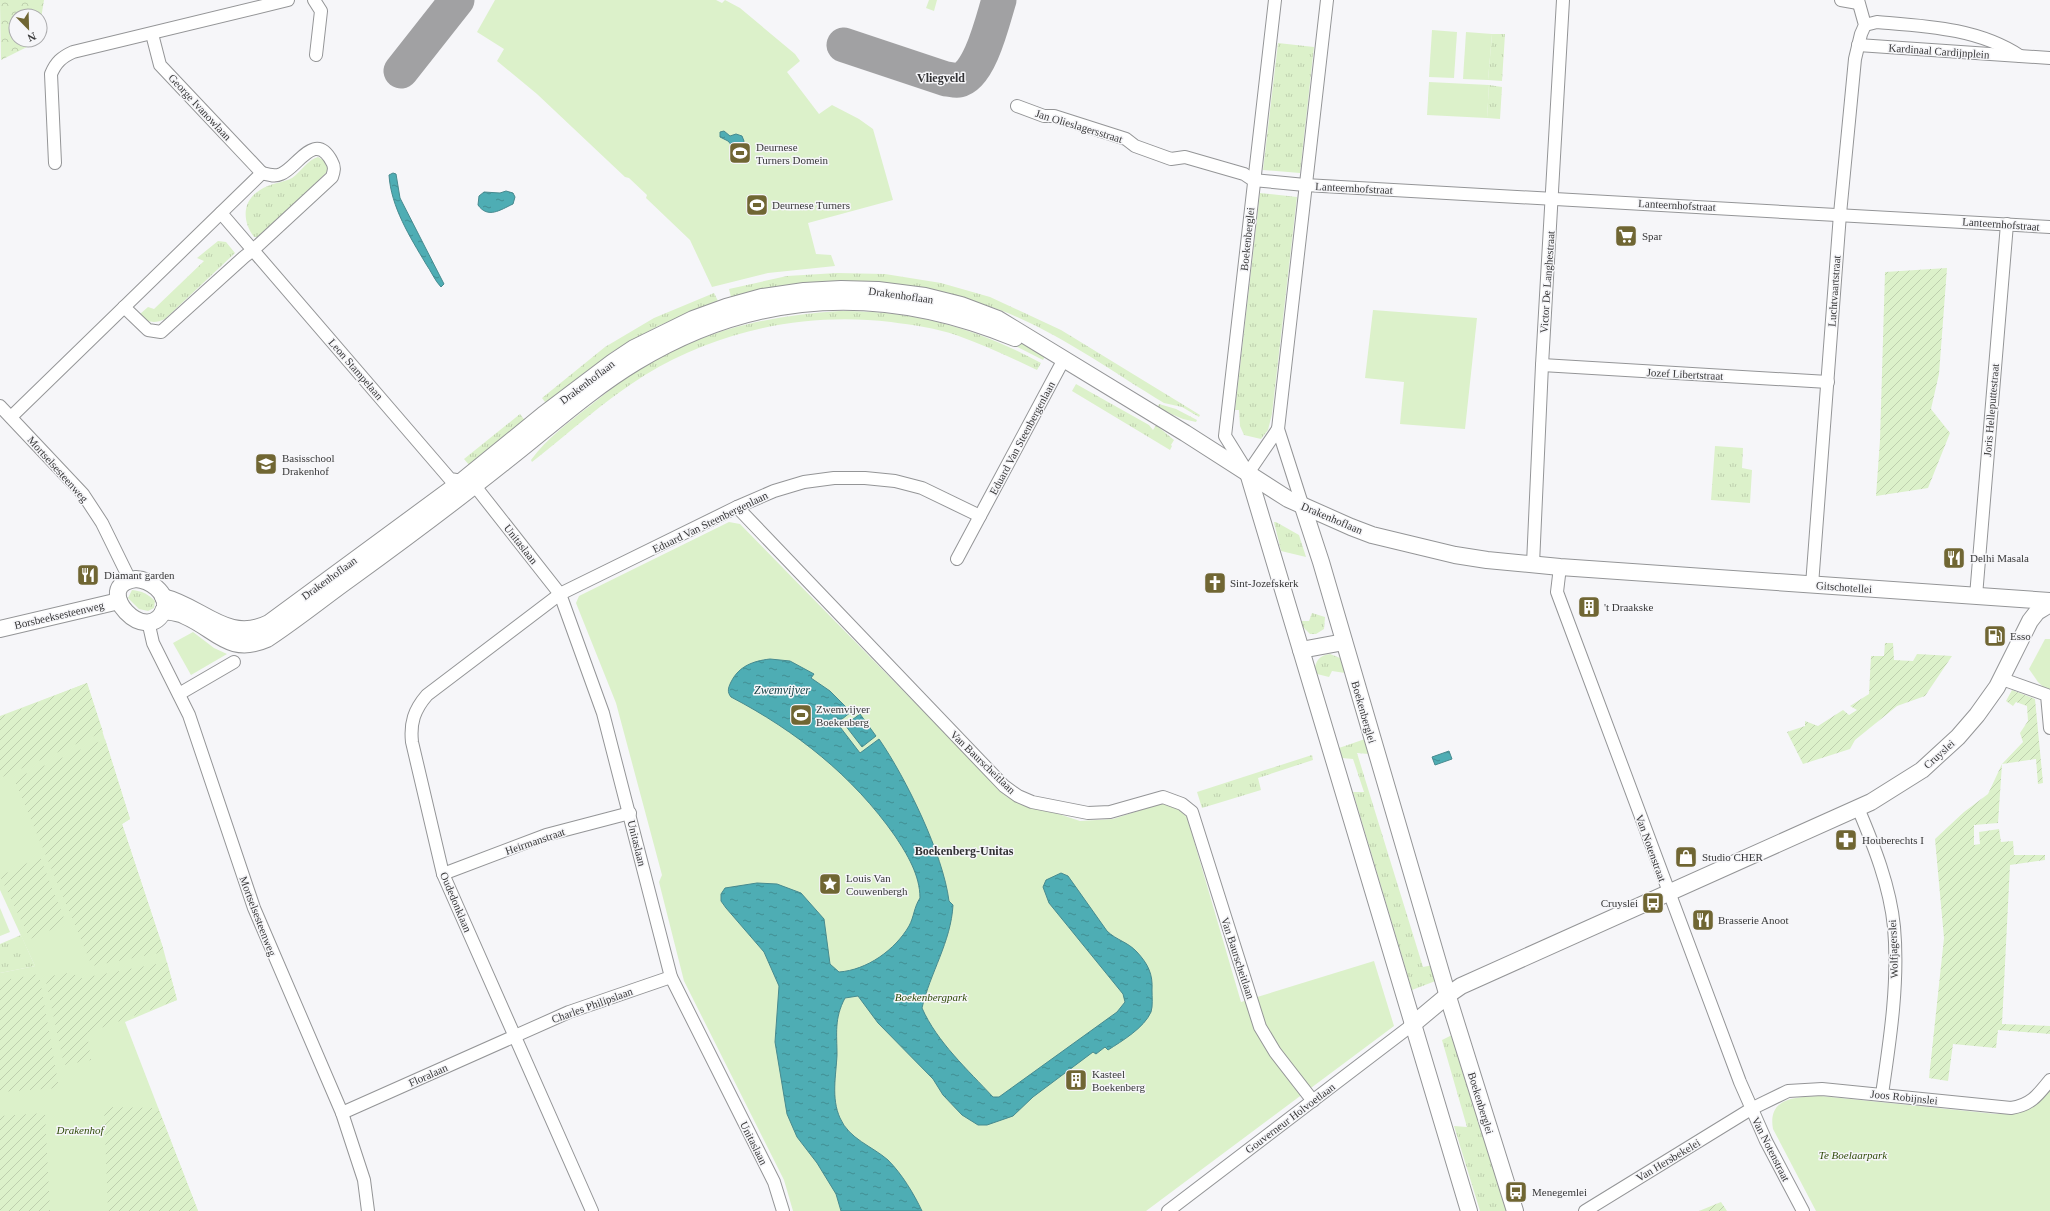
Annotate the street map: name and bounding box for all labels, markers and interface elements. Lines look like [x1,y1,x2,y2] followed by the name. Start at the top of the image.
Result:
[8,8,48,48] north arrow
[26,30,38,44] text: N
[1888,41,1990,61] street label: Kardinaal Cardijnplein
[166,71,234,143] street label: George Ivanowlaan
[917,71,965,85] district label: Vliegveld
[1034,107,1124,145] street label: Jan Olieslagersstraat
[727,140,753,166] sports icon: Deurnese Turners Domein
[756,141,829,166] place label: Deurnese Turners Domein
[1315,180,1393,196] street label: Lanteernhofstraat
[744,192,770,218] sports icon: Deurnese Turners
[1638,197,1716,213] street label: Lanteernhofstraat
[772,199,850,211] place label: Deurnese Turners
[1238,207,1256,271] street label: Boekenberglei
[1962,215,2040,233] street label: Lanteernhofstraat
[1613,223,1639,249] supermarket icon: Spar
[1537,230,1557,334] street label: Victor De Langhestraat
[1642,230,1663,242] place label: Spar
[1826,255,1842,327] street label: Luchtvaartstraat
[868,285,935,306] street label: Drakenhoflaan
[326,336,386,402] street label: Leon Stampelaan
[557,357,617,406] street label: Drakenhoflaan
[1981,363,2001,457] street label: Joris Helleputtestraat
[1646,366,1724,382] street label: Jozef Libertstraat
[987,379,1057,497] street label: Eduard Van Steenbergenlaan
[25,434,91,505] street label: Mortselsesteenweg
[253,451,279,477] school or university icon: Basisschool Drakenhof
[282,452,335,477] place label: Basisschool Drakenhof
[650,489,770,555] street label: Eduard Van Steenbergenlaan
[1300,500,1365,536] street label: Drakenhoflaan
[502,522,541,567] street label: Unitaslaan
[1941,545,1967,571] restaurant icon: Delhi Masala
[1970,552,2029,564] place label: Delhi Masala
[299,554,359,602] street label: Drakenhoflaan
[75,562,101,588] restaurant icon: Diamant garden
[104,569,175,581] place label: Diamant garden
[1202,570,1228,596] church icon: Sint-Jozefskerk
[1230,577,1299,589] place label: Sint-Jozefskerk
[1816,579,1872,595] street label: Gitschotellei
[1576,594,1602,620] building icon: 't Draakske
[13,599,105,631] street label: Borsbeeksesteenweg
[1604,601,1653,613] place label: 't Draakske
[1982,623,2008,649] fuel station icon: Esso
[2010,630,2031,642] place label: Esso
[1349,680,1379,744] street label: Boekenberglei
[754,683,810,697] water label: Zwemvijver
[788,702,814,728] sports icon: Zwemvijver Boekenberg
[816,703,870,728] place label: Zwemvijver Boekenberg
[948,728,1018,796] street label: Van Baurscheitlaan
[1921,737,1957,771] street label: Cruyslei
[1633,813,1669,883] street label: Van Notenstraat
[625,819,649,868] street label: Unitaslaan
[504,825,566,857] street label: Heirmanstraat
[1833,827,1859,853] pharmacy icon: Houberechts I
[1862,834,1924,846] place label: Houberechts I
[915,844,1014,858] district label: Boekenberg-Unitas
[1673,844,1699,870] shop icon: Studio CHER
[1702,851,1763,863] place label: Studio CHER
[438,870,474,934] street label: Oudedonklaan
[817,871,843,897] place icon: Louis Van Couwenbergh
[846,872,908,897] place label: Louis Van Couwenbergh
[237,874,279,958] street label: Mortselsesteenweg
[1640,890,1666,916] bus stop icon: Cruyslei
[1601,897,1638,909] place label: Cruyslei
[1690,907,1716,933] restaurant icon: Brasserie Anoot
[1718,914,1789,926] place label: Brasserie Anoot
[1219,916,1257,1001] street label: Van Baurscheitlaan
[1886,919,1900,979] street label: Wolfjagerslei
[550,985,635,1025] street label: Charles Philipslaan
[895,991,968,1003] park label: Boekenbergpark
[407,1061,450,1089] street label: Floralaan
[1063,1067,1089,1093] building icon: Kasteel Boekenberg
[1092,1068,1145,1093] place label: Kasteel Boekenberg
[1466,1071,1496,1135] street label: Boekenberglei
[1243,1080,1338,1156] street label: Gouverneur Holvoetlaan
[1870,1088,1938,1106] street label: Joos Robijnslei
[1750,1115,1792,1183] street label: Van Notenstraat
[738,1119,770,1167] street label: Unitaslaan
[55,1124,105,1136] park label: Drakenhof
[1634,1136,1702,1184] street label: Van Hersbekelei
[1819,1149,1888,1161] park label: Te Boelaarpark
[1503,1179,1529,1205] bus stop icon: Menegemlei
[1532,1186,1587,1198] place label: Menegemlei

